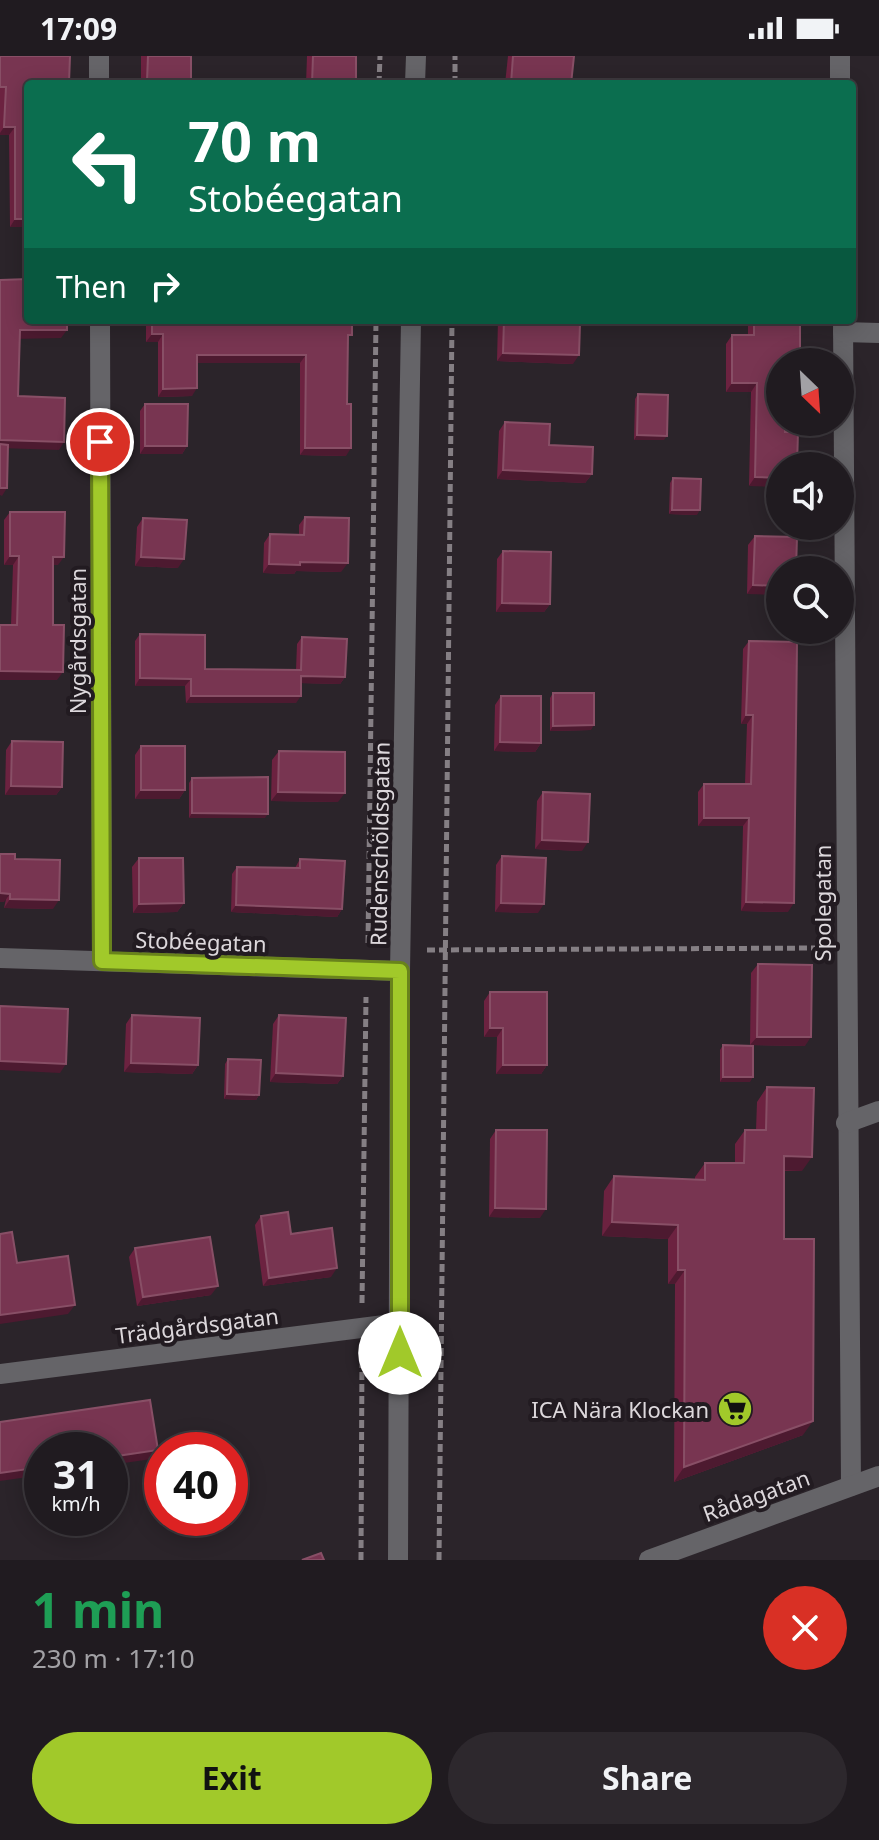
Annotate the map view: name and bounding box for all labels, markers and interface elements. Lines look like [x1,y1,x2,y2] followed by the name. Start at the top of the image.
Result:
[40,8,117,49] text: 17:09
[188,102,321,178] text: 70 m
[56,112,160,216] icon: left
[188,174,403,223] text: Stobéegatan
[143,264,187,308] icon: right
[56,266,127,307] text: Then
[766,348,854,436] north arrow
[766,348,854,644] map controls
[66,408,134,476] pin
[78,420,122,464] icon: arrive
[766,452,854,540] button: sound
[766,556,854,644] button: search
[62,568,92,714] street label: Nygårdsgatan
[362,742,396,946] street label: Rudenschöldsgatan
[807,845,837,961] street label: Spolegatan
[135,924,267,958] street label: Stobéegatan
[114,1300,280,1350] street label: Trädgårdsgatan
[358,1311,442,1395] position arrow
[716,1390,754,1428] supermarket icon: ICA Nära Klockan
[531,1394,709,1424] place label: ICA Nära Klockan
[144,1432,248,1536] speed limit sign: 40
[53,1446,99,1501] text: 31
[698,1462,814,1528] street label: Rådagatan
[51,1490,101,1517] text: km/h
[32,1577,164,1642] text: 1 min
[763,1586,847,1670] button: close
[32,1640,195,1676] text: 230 m · 17:10
[32,1732,432,1824] button: Exit
[448,1732,847,1824] button: Share

